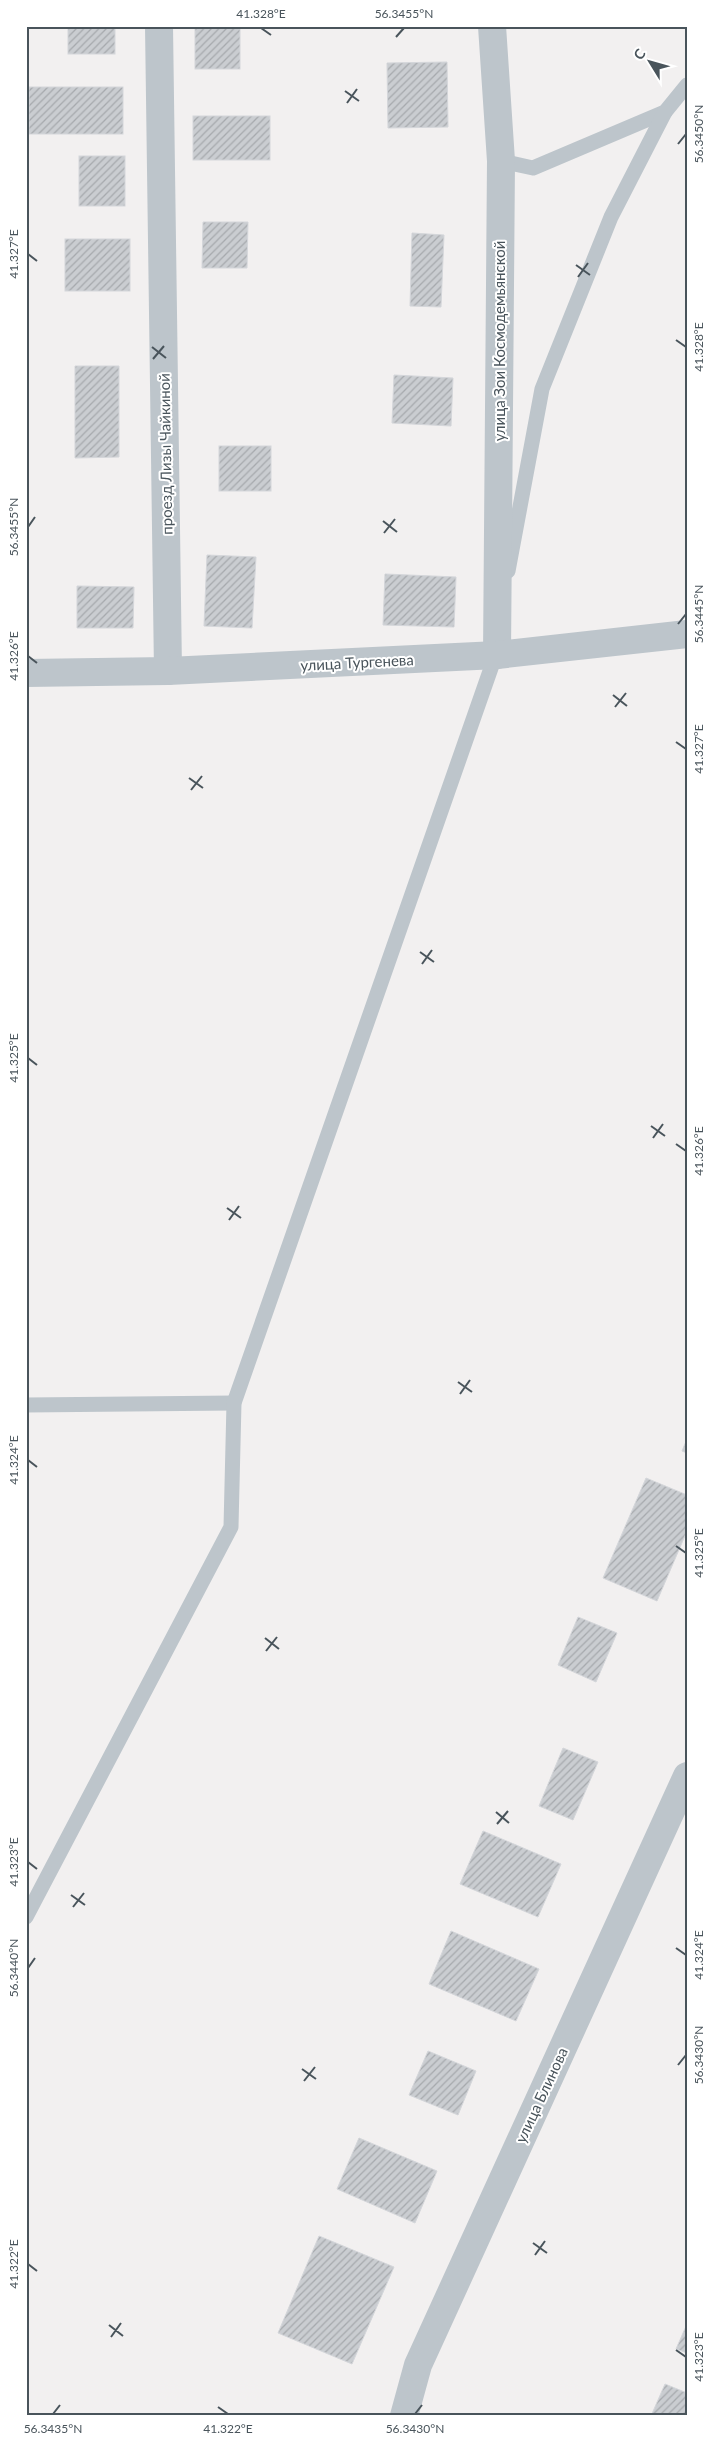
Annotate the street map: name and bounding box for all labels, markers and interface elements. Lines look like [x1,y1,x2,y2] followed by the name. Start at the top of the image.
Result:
[236,6,286,21] text: 41.328°E
[375,6,433,21] text: 56.3455°N
[626,38,676,88] north arrow
[630,44,649,63] text: С
[691,105,706,163] text: 56.3450°N
[6,229,21,279] text: 41.327°E
[490,241,508,441] street label: улица Зои Космодемьянской
[691,322,706,372] text: 41.328°E
[155,373,175,535] street label: проезд Лизы Чайкиной
[6,498,21,556] text: 56.3455°N
[691,585,706,643] text: 56.3445°N
[6,631,21,681] text: 41.326°E
[300,650,414,674] street label: улица Тургенева
[691,724,706,774] text: 41.327°E
[6,1033,21,1083] text: 41.325°E
[691,1126,706,1176] text: 41.326°E
[6,1435,21,1485] text: 41.324°E
[691,1528,706,1578] text: 41.325°E
[6,1837,21,1887] text: 41.323°E
[691,1930,706,1980] text: 41.324°E
[6,1939,21,1997] text: 56.3440°N
[691,2026,706,2084] text: 56.3430°N
[511,2044,571,2146] street label: улица Блинова
[6,2239,21,2289] text: 41.322°E
[691,2332,706,2382] text: 41.323°E
[24,2421,82,2436] text: 56.3435°N
[203,2421,253,2436] text: 41.322°E
[386,2421,444,2436] text: 56.3430°N

